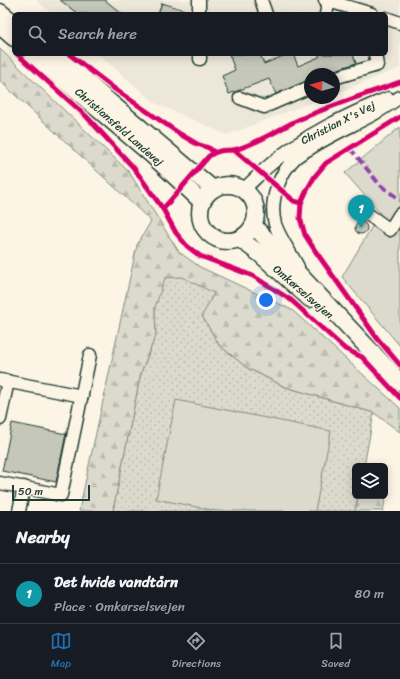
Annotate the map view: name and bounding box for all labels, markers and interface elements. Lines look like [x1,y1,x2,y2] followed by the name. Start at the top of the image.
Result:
[12,12,388,56] search box
[58,21,137,47] text: Search here
[26,23,48,45] icon: search
[304,68,340,104] north arrow
[70,83,168,171] street label: Christiansfeld Landevej
[297,96,379,150] street label: Christian X's Vej
[348,195,374,228] pin: 1
[268,260,338,324] street label: Omkørselsvejen
[256,290,276,310] your location
[352,463,388,499] map controls
[352,463,388,499] button: layers
[18,482,43,501] text: 50 m
[12,483,90,502] scale bar
[16,522,70,552] text: Nearby
[54,569,178,595] text: Det hvide vandtårn
[26,582,32,605] text: 1
[355,582,384,605] text: 80 m
[54,595,185,618] text: Place · Omkørselsvejen
[50,630,72,673] tab: Map
[172,630,221,673] tab: Directions
[321,630,350,673] tab: Saved

